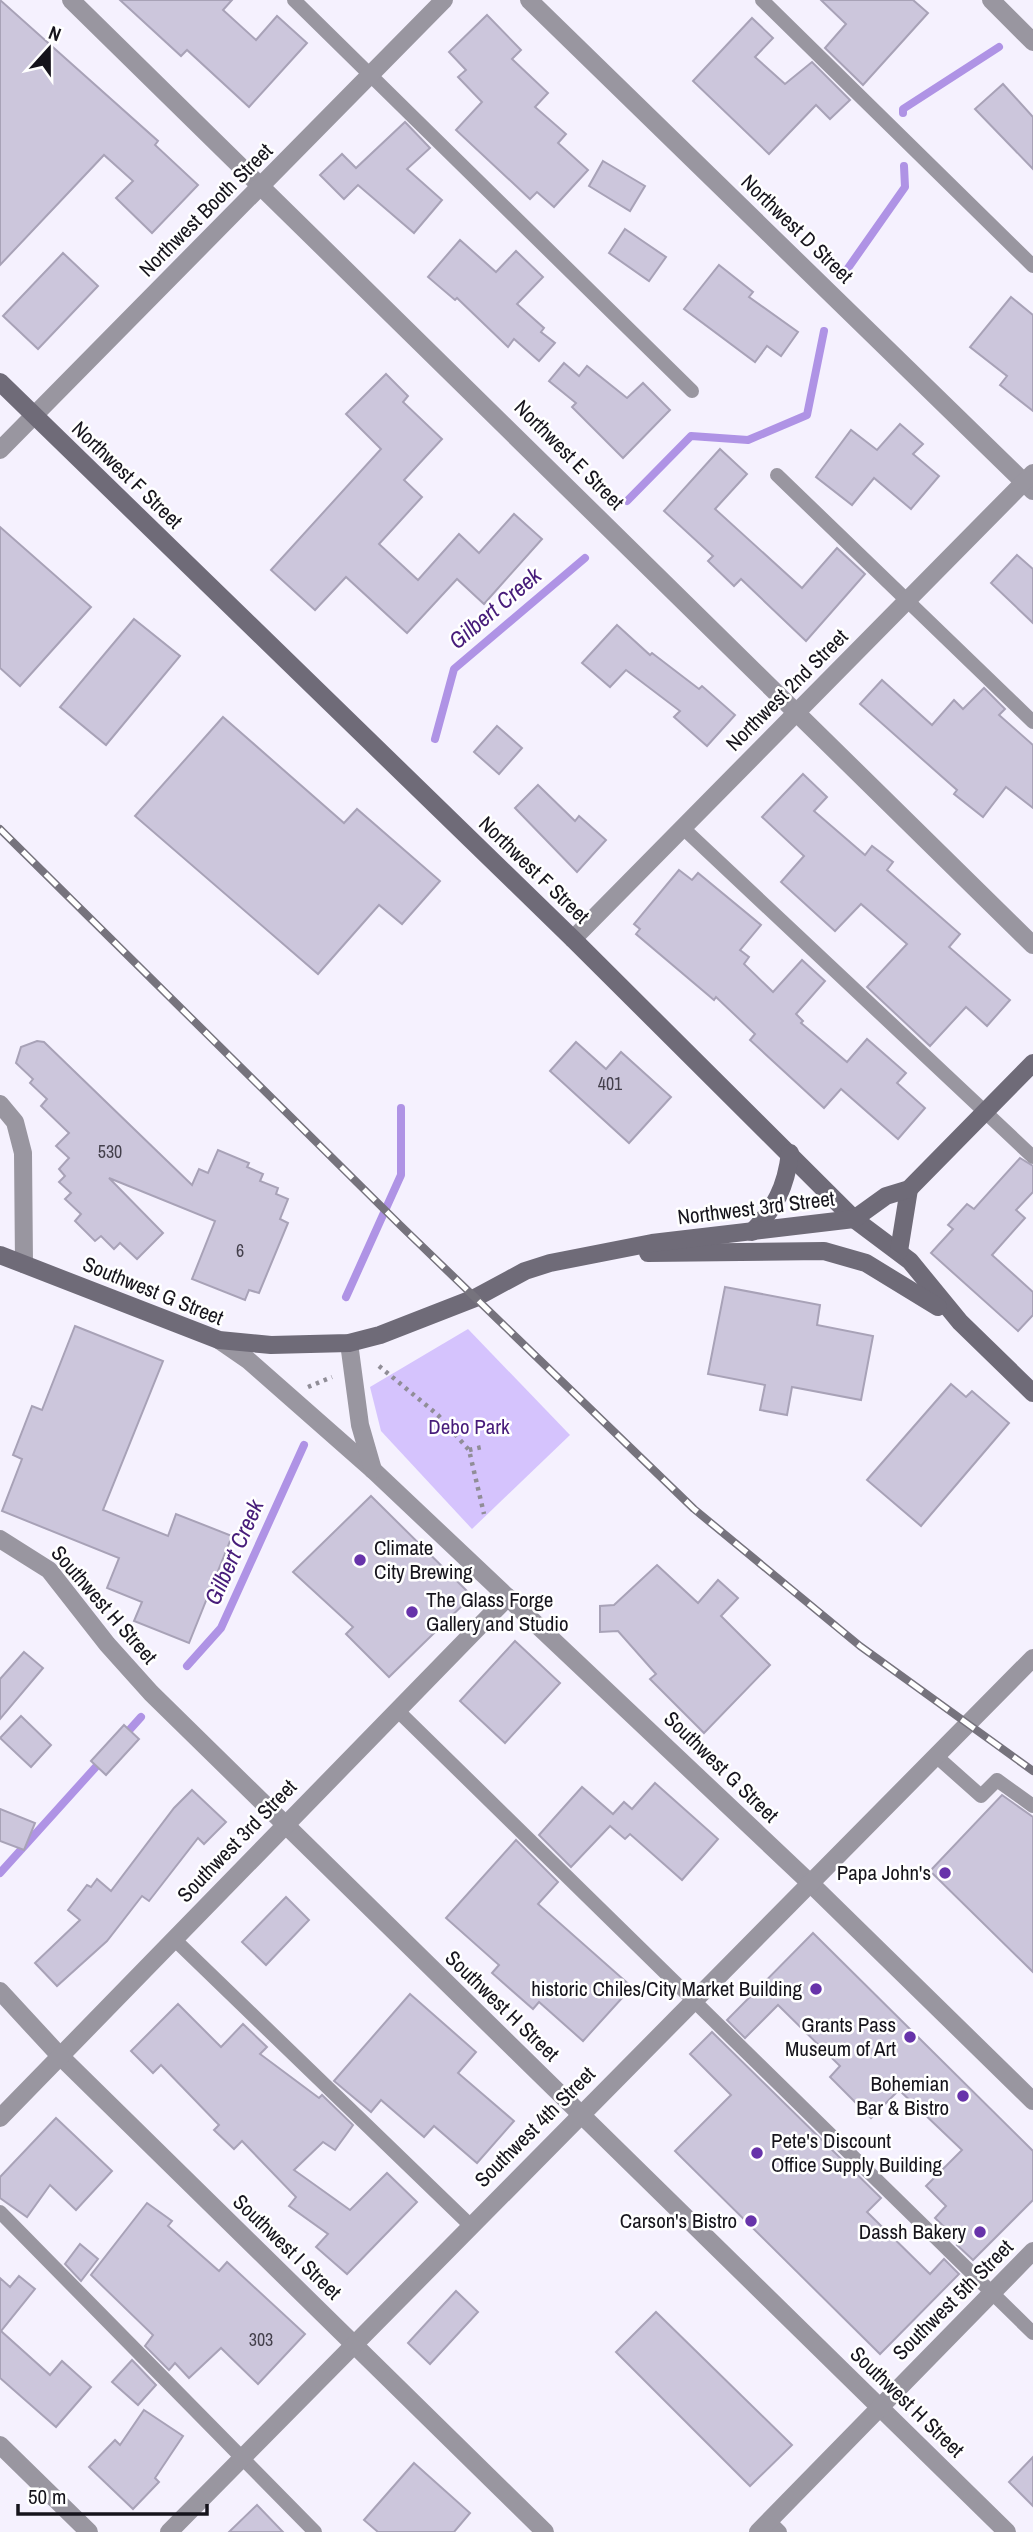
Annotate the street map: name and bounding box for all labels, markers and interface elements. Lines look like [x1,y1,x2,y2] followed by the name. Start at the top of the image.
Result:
[14,14,84,84] north arrow
[45,19,65,47] text: N
[132,136,279,283] street label: Northwest Booth Street
[735,168,860,290] street label: Northwest D Street
[508,393,631,516] street label: Northwest E Street
[66,414,189,535] street label: Northwest F Street
[442,559,549,656] water label: Gilbert Creek
[719,622,854,757] street label: Northwest 2nd Street
[473,809,596,930] street label: Northwest F Street
[598,1071,623,1096] house number: 401
[98,1139,122,1164] house number: 530
[676,1183,836,1232] street label: Northwest 3rd Street
[236,1238,244,1263] house number: 6
[79,1249,228,1332] street label: Southwest G Street
[428,1412,510,1441] park label: Debo Park
[197,1493,271,1609] water label: Gilbert Creek
[374,1533,473,1586] place label: Climate City Brewing
[45,1539,164,1670] street label: Southwest H Street
[352,1552,368,1568] marker: Climate City Brewing
[426,1585,569,1638] place label: The Glass Forge Gallery and Studio
[404,1604,420,1620] marker: The Glass Forge Gallery and Studio
[658,1704,785,1829] street label: Southwest G Street
[170,1773,303,1909] street label: Southwest 3rd Street
[837,1858,931,1887] place label: Papa John's
[937,1865,953,1881] marker: Papa John's
[439,1944,566,2068] street label: Southwest H Street
[531,1974,802,2003] place label: historic Chiles/City Market Building
[808,1981,824,1997] marker: historic Chiles/City Market Building
[785,2010,896,2063] place label: Grants Pass Museum of Art
[902,2029,918,2045] marker: Grants Pass Museum of Art
[468,2060,602,2193] street label: Southwest 4th Street
[856,2069,949,2122] place label: Bohemian Bar & Bistro
[955,2088,971,2104] marker: Bohemian Bar & Bistro
[771,2126,942,2179] place label: Pete's Discount Office Supply Building
[749,2145,765,2161] marker: Pete's Discount Office Supply Building
[227,2187,348,2306] street label: Southwest I Street
[620,2206,737,2235] place label: Carson's Bistro
[743,2213,759,2229] marker: Carson's Bistro
[859,2217,966,2246] place label: Dassh Bakery
[972,2224,988,2240] marker: Dassh Bakery
[886,2233,1020,2366] street label: Southwest 5th Street
[249,2327,273,2352] house number: 303
[844,2340,971,2464] street label: Southwest H Street
[18,2472,206,2516] scale bar
[28,2482,66,2511] text: 50 m

